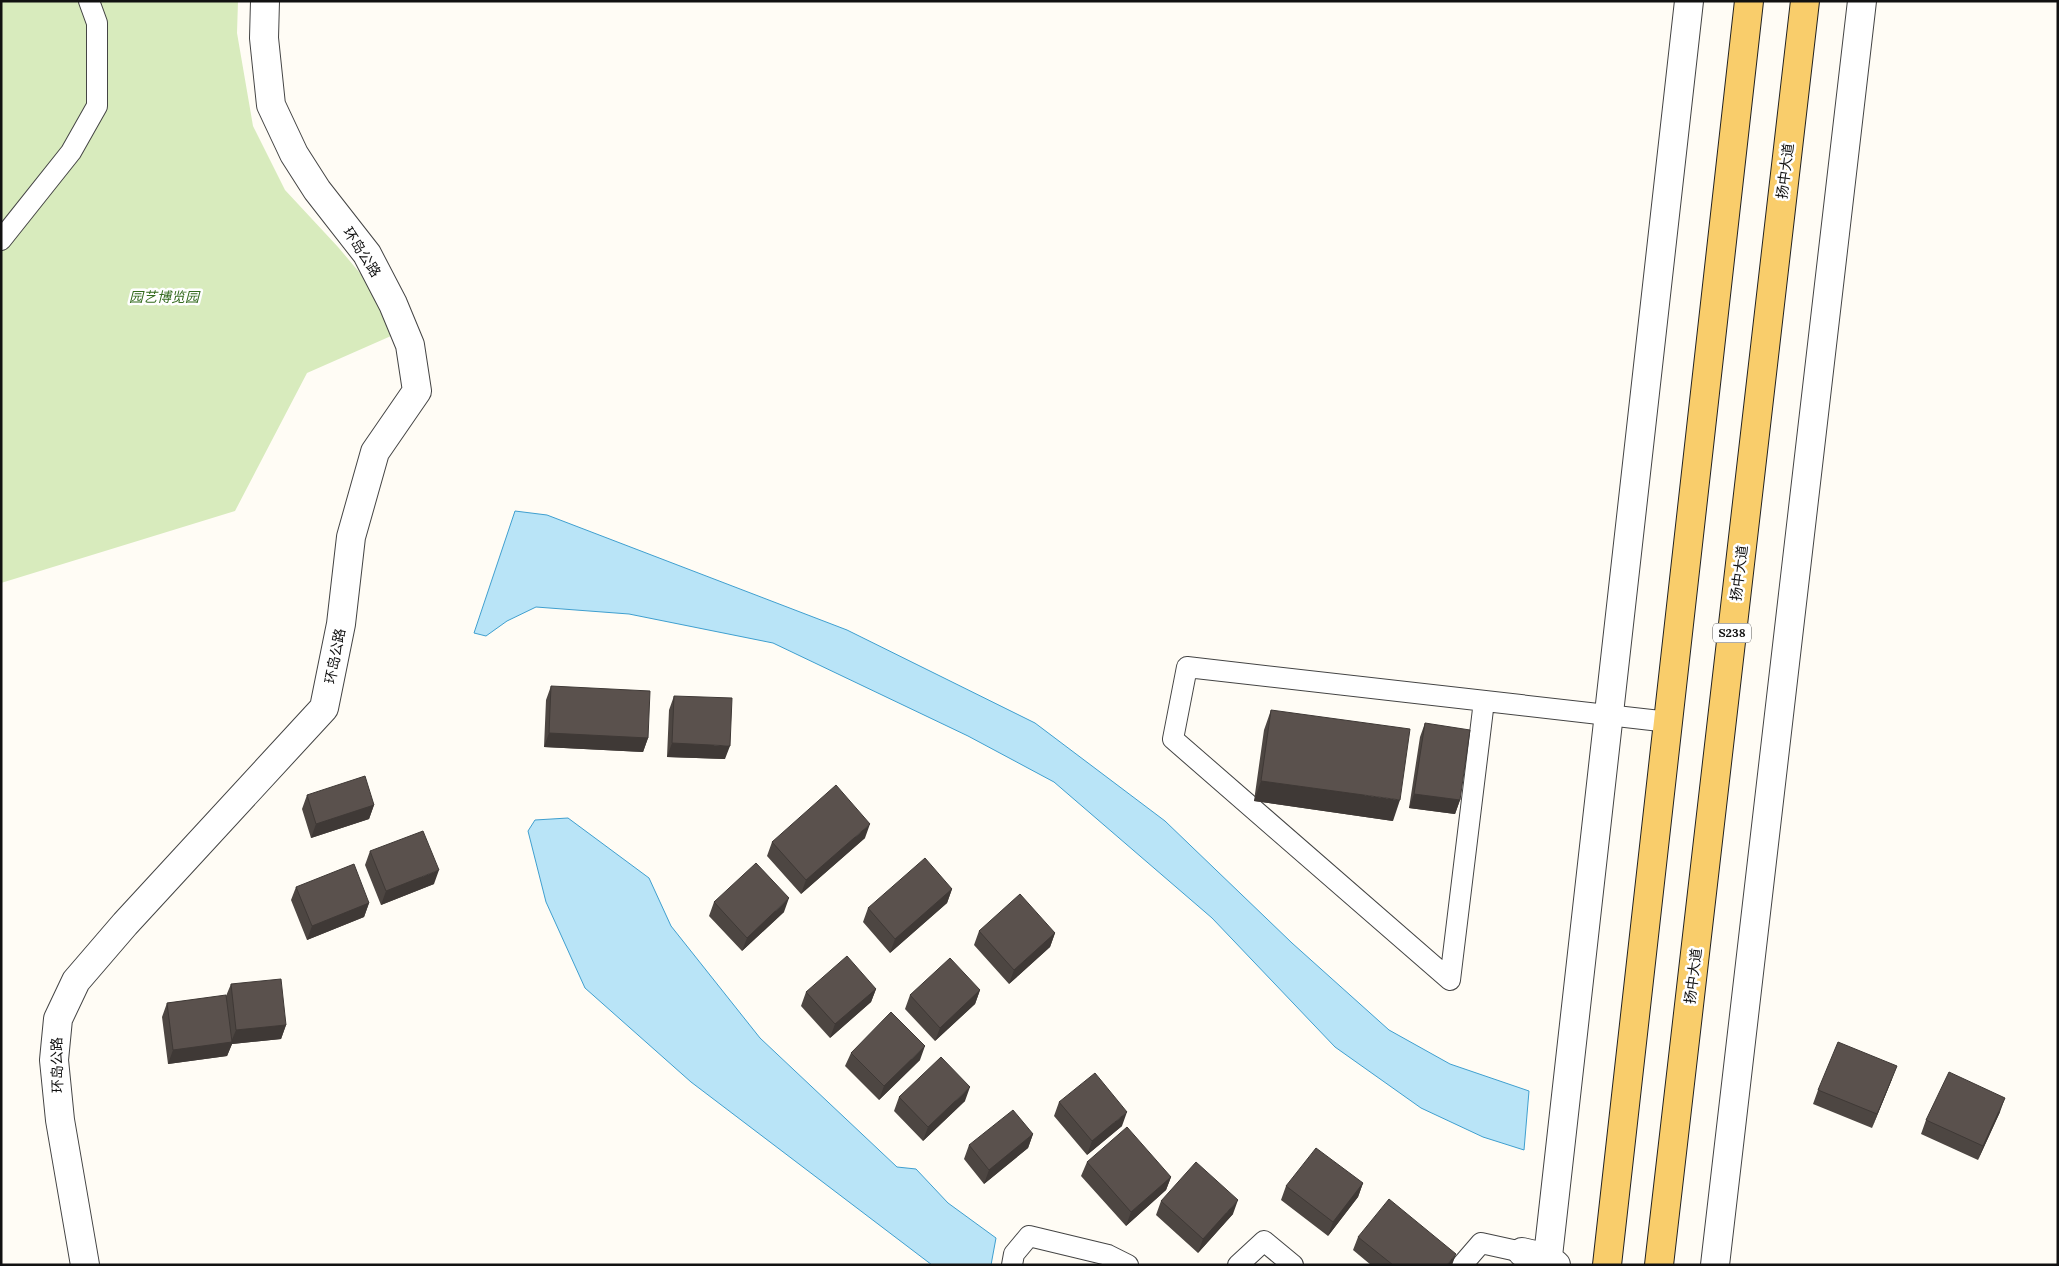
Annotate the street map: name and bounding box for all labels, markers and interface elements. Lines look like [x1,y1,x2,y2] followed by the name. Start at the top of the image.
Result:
[1773,142,1797,200] street label: 扬中大道
[339,224,385,280] street label: 环岛公路
[129,288,201,306] park label: 园艺博览园
[1727,544,1751,602] street label: 扬中大道
[1713,624,1751,642] road number: S238
[321,627,349,685] street label: 环岛公路
[1681,947,1705,1005] street label: 扬中大道
[48,1037,66,1093] street label: 环岛公路

